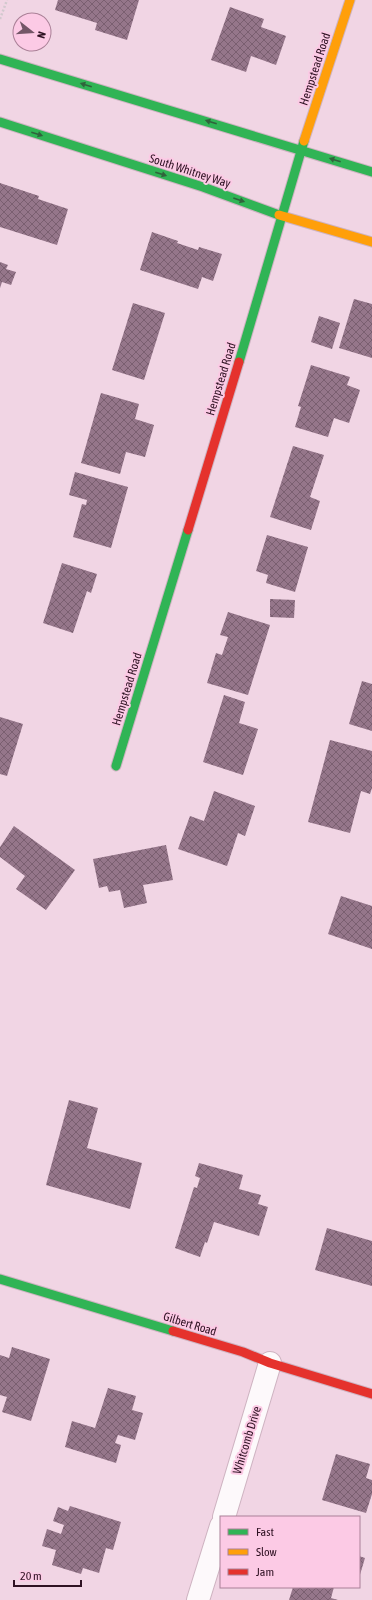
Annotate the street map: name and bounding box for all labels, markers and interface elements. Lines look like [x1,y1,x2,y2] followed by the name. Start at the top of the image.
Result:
[12,12,52,52] north arrow
[35,30,48,40] text: N
[297,31,333,107] street label: Hempstead Road
[80,82,92,88] one-way arrow
[204,119,216,125] one-way arrow
[31,131,43,137] one-way arrow
[148,151,233,191] street label: South Whitney Way
[329,157,341,163] one-way arrow
[155,171,167,177] one-way arrow
[234,198,246,204] one-way arrow
[203,341,239,417] street label: Hempstead Road
[109,651,145,727] street label: Hempstead Road
[162,1309,218,1339] street label: Gilbert Road
[230,1404,264,1476] street label: Whitcomb Drive
[220,1516,360,1588] legend
[256,1525,274,1539] text: Fast
[256,1545,277,1559] text: Slow
[14,1562,81,1588] scale bar
[256,1565,274,1579] text: Jam
[20,1569,42,1583] text: 20 m

